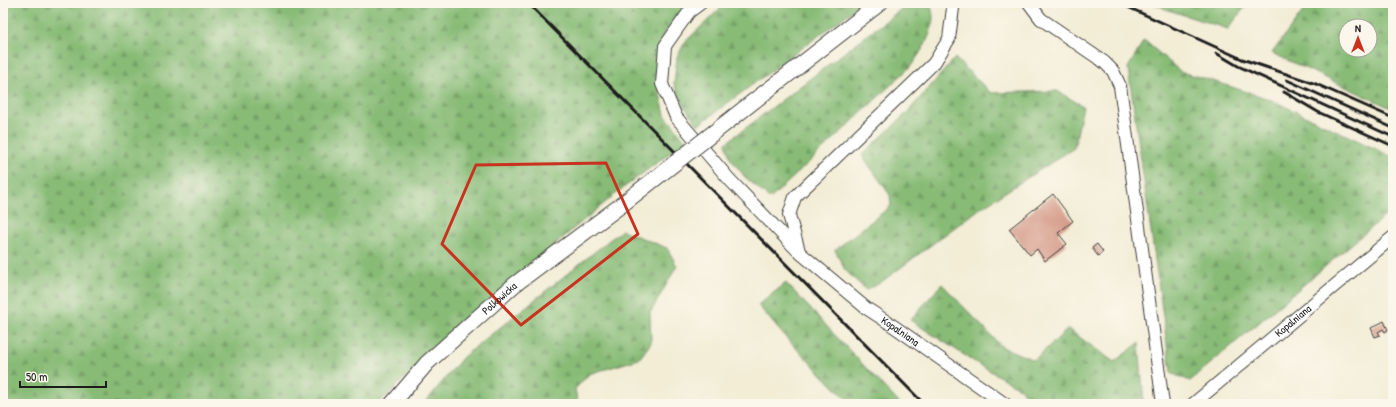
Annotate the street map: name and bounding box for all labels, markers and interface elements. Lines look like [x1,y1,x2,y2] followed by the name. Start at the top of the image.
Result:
[1338,18,1378,58] north arrow
[1355,21,1361,35] text: N
[479,278,520,318] street label: Polkowicka
[1272,301,1314,340] street label: Kopalniana
[879,313,923,349] street label: Kopalniana
[20,363,106,389] scale bar
[26,368,47,385] text: 50 m

